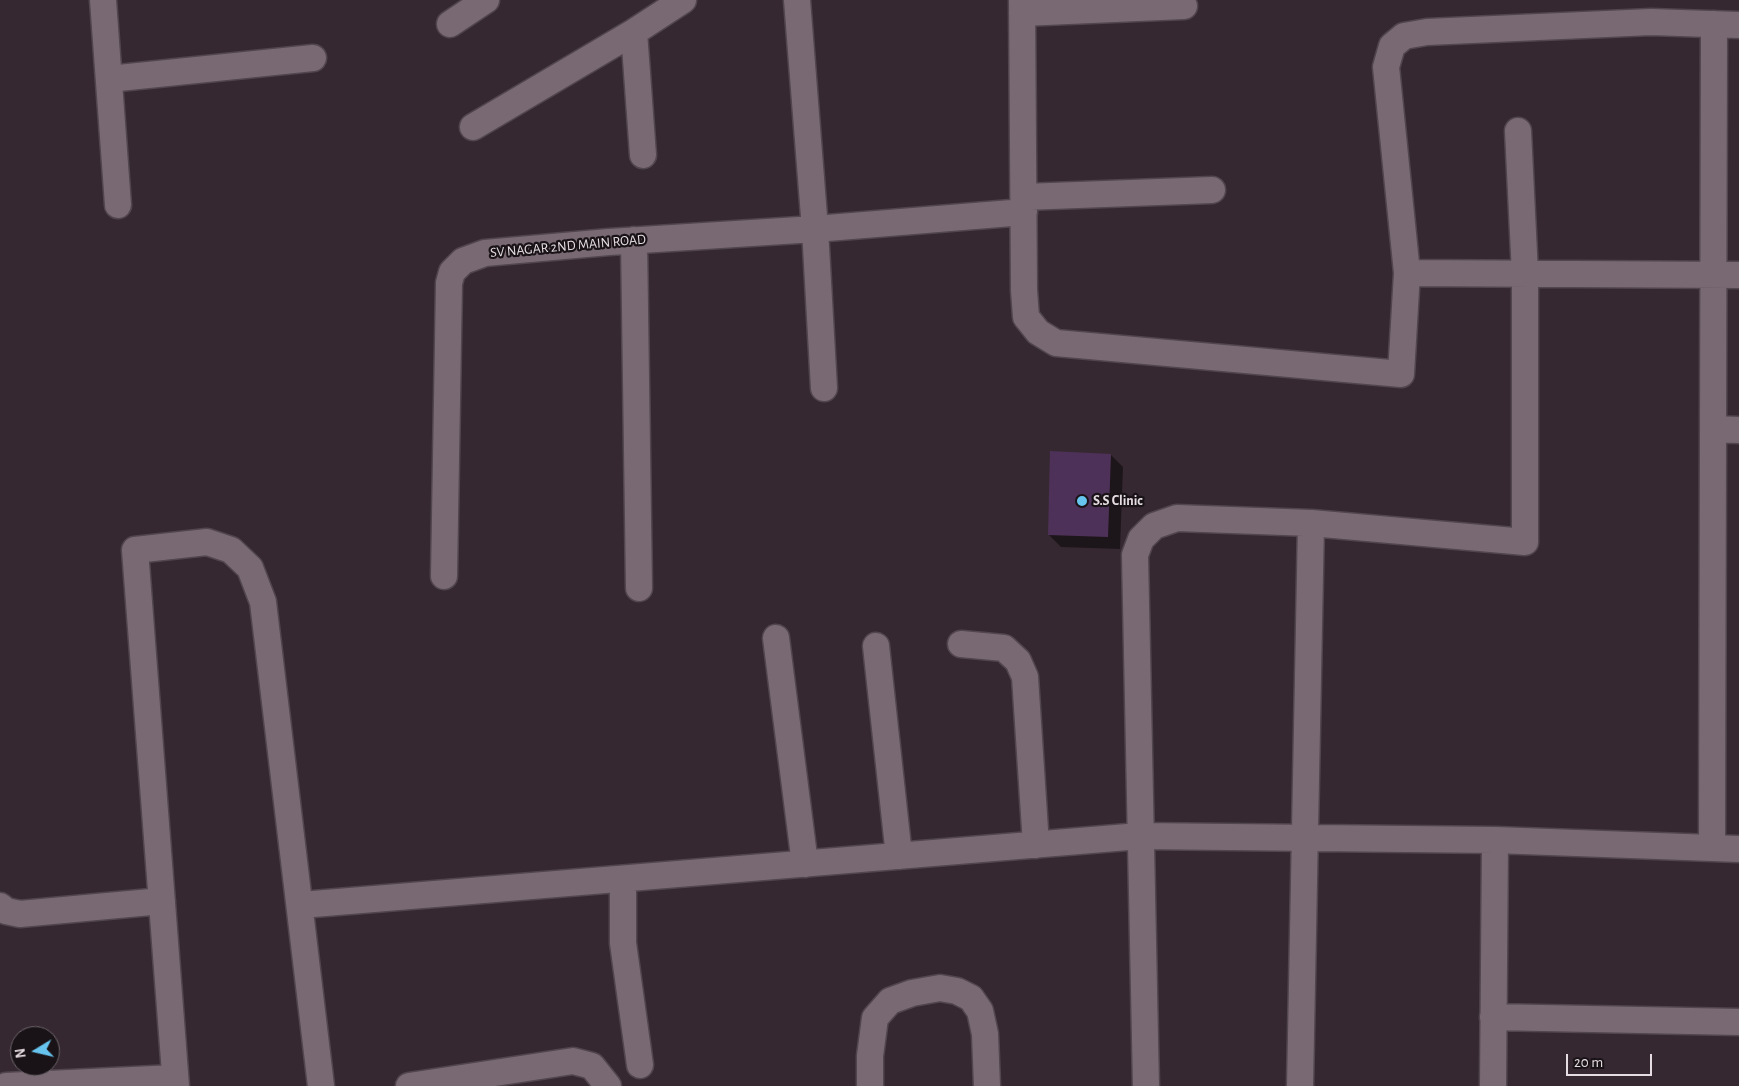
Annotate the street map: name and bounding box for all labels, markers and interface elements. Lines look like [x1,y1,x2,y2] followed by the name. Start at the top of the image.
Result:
[489,231,647,261] street label: SV NAGAR 2ND MAIN ROAD
[1093,493,1143,509] place label: S.S Clinic
[1075,494,1089,508] marker: S.S Clinic
[10,1026,60,1076] north arrow
[1569,1044,1655,1076] scale bar
[13,1047,29,1059] text: N
[1574,1055,1603,1070] text: 20 m

